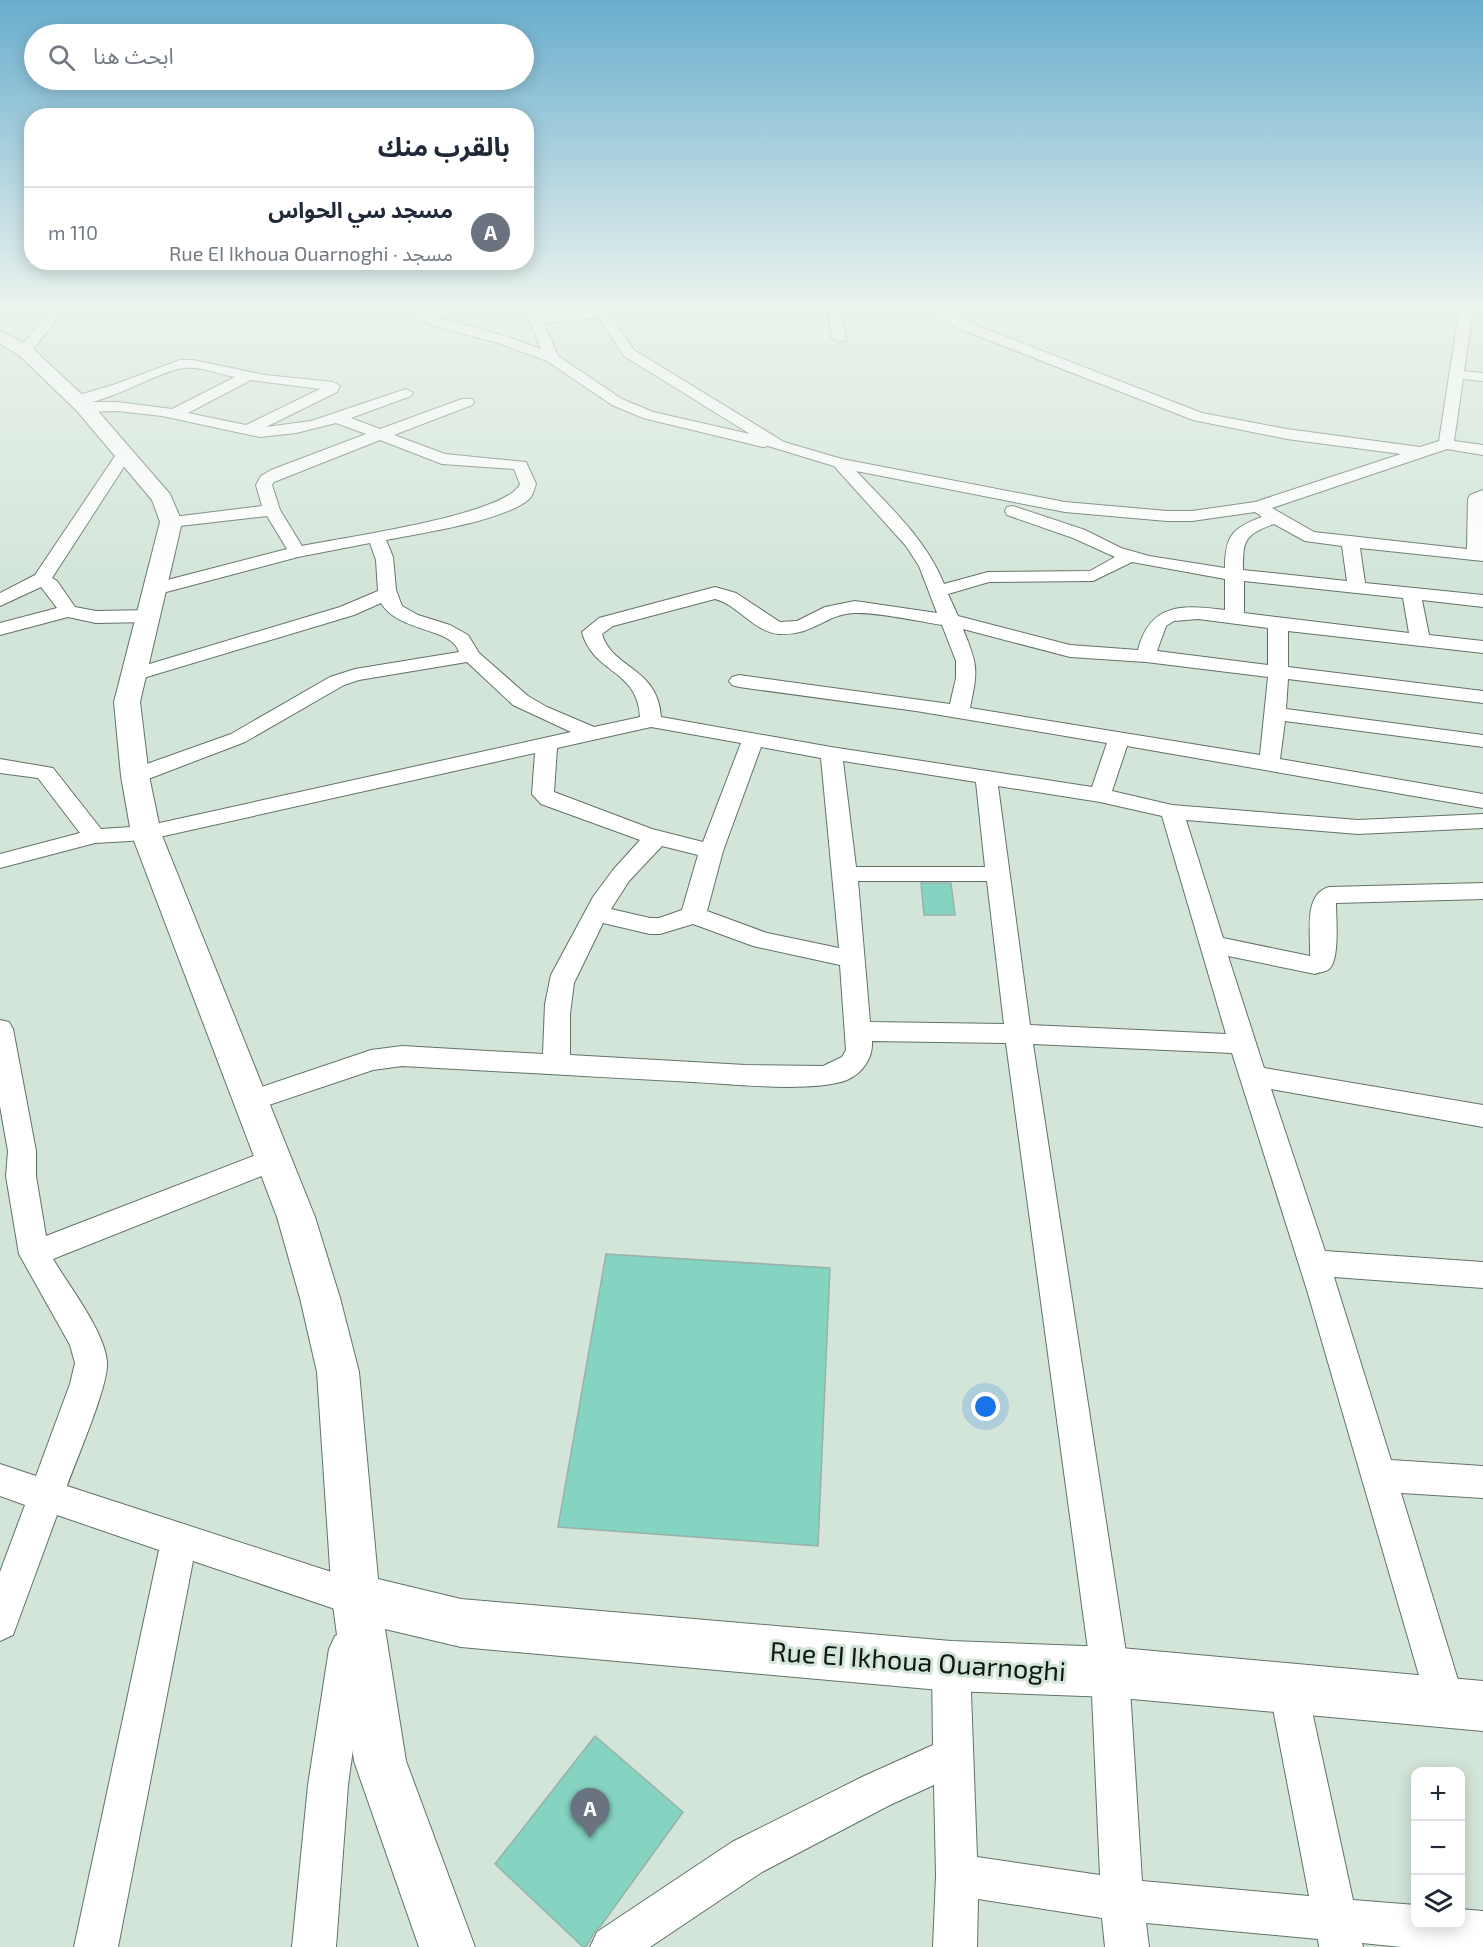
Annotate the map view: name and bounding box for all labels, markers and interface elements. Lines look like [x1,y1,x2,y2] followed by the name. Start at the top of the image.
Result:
[24,24,534,90] search box
[45,41,78,74] icon: search
[93,42,174,68] text: ابحث هنا
[378,130,510,161] text: بالقرب منك
[268,196,453,222] text: مسجد سي الحواس
[48,220,98,244] text: 110 m
[484,220,497,244] text: A
[169,241,453,265] text: مسجد · Rue EI Ikhoua Ouarnoghi
[971,1392,1000,1421] your location
[769,1634,1067,1687] street label: Rue EI Ikhoua Ouarnoghi
[1411,1767,1465,1929] map controls
[1411,1767,1465,1821] button: +
[570,1788,610,1838] pin: A
[1411,1821,1465,1875] button: −
[1411,1875,1465,1929] button: layers

